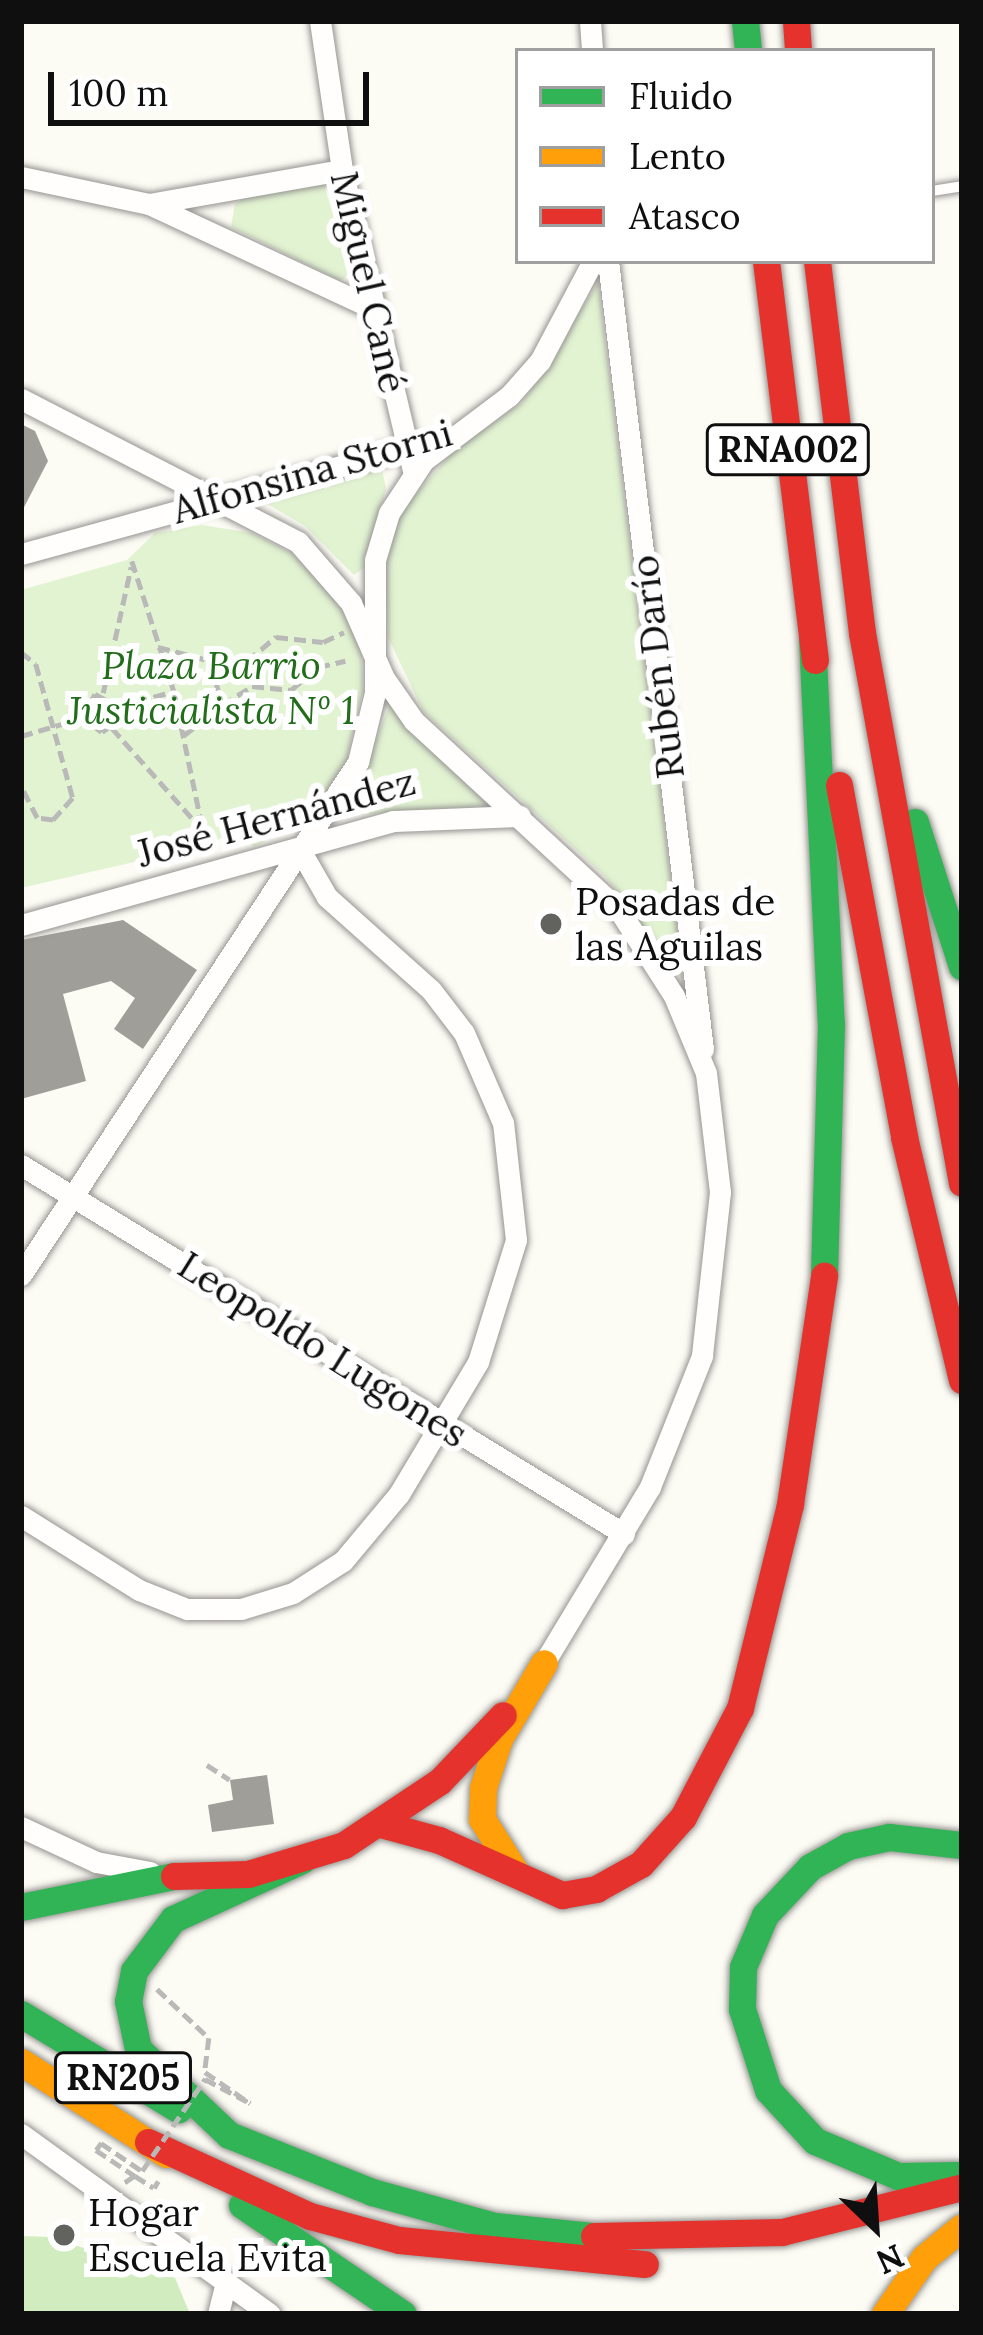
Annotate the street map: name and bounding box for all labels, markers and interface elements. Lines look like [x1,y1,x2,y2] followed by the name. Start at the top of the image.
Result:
[54,48,375,122] scale bar
[515,48,935,264] legend
[69,70,168,116] text: 100 m
[629,73,733,119] text: Fluido
[629,133,726,179] text: Lento
[321,167,417,397] street label: Miguel Cané
[629,193,741,239] text: Atasco
[167,409,457,533] street label: Alfonsina Storni
[704,420,872,480] road number: RNA002
[620,552,694,782] street label: Rubén Darío
[67,643,355,734] park label: Plaza Barrio Justicialista Nº 1
[132,757,420,877] street label: José Hernández
[575,879,775,970] place label: Posadas de las Aguilas
[538,911,564,937] marker: Posadas de las Aguilas
[170,1241,476,1457] street label: Leopoldo Lugones
[51,2048,195,2108] road number: RN205
[815,2167,935,2287] north arrow
[88,2190,327,2281] place label: Hogar Escuela Evita
[51,2222,77,2248] marker: Hogar Escuela Evita
[870,2235,911,2284] text: N

